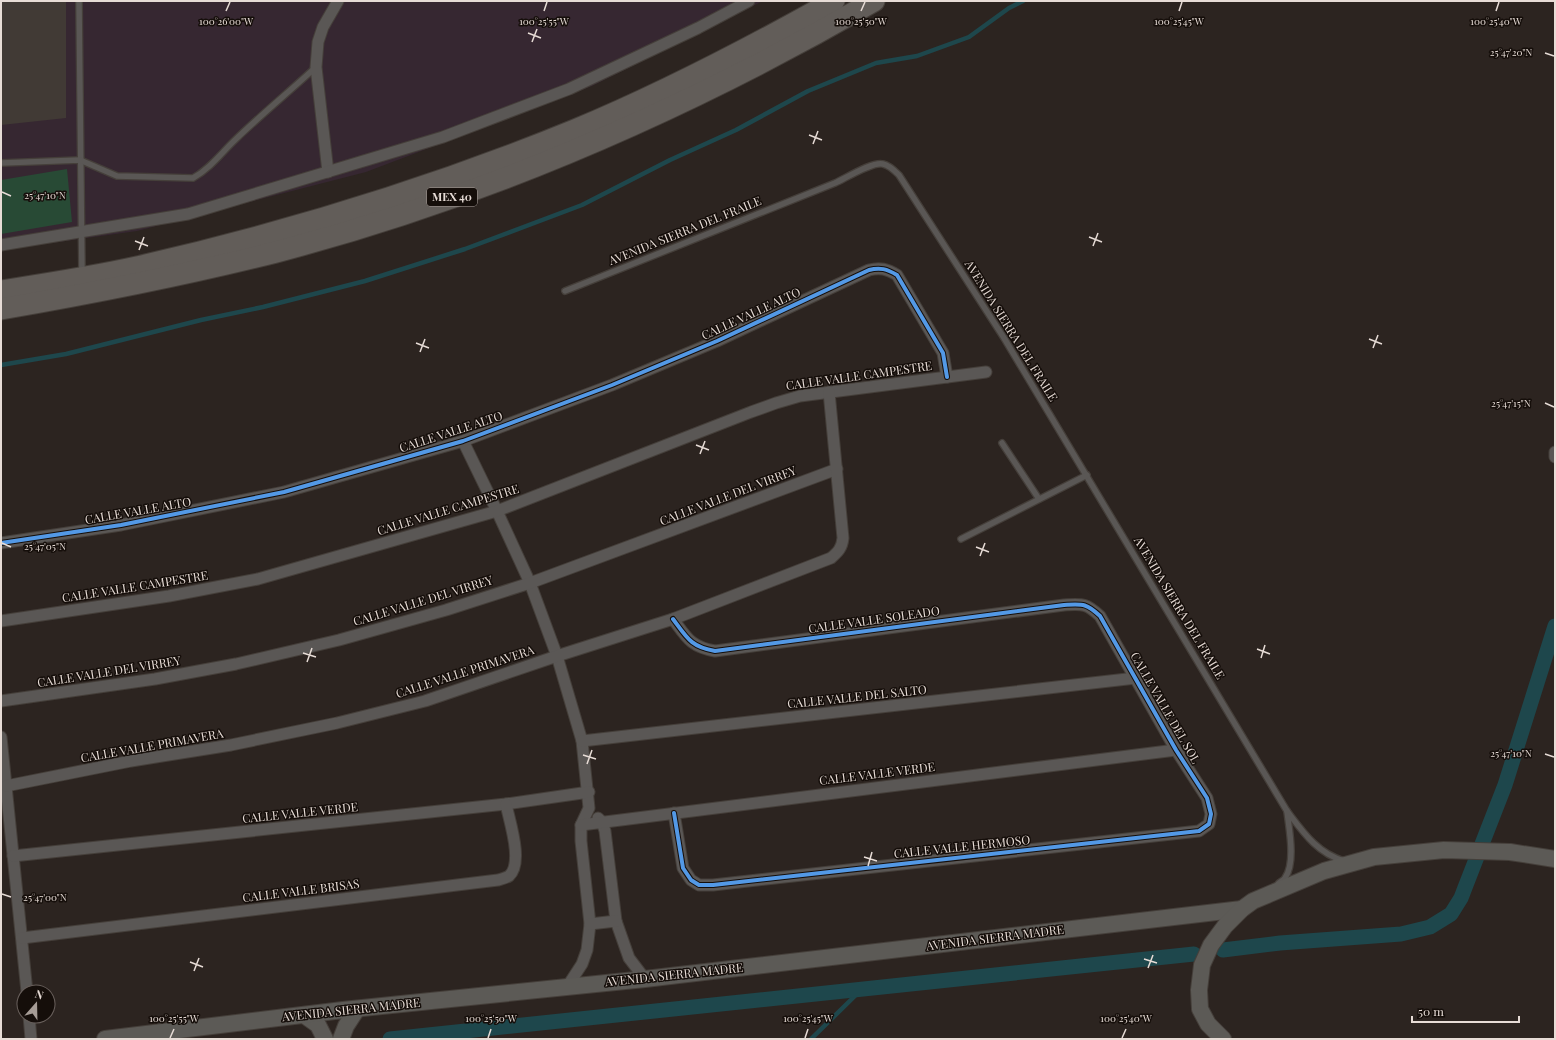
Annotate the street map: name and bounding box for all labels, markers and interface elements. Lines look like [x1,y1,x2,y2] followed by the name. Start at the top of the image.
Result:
[199,14,254,28] text: 100°26'00"W
[519,14,570,28] text: 100°25'55"W
[835,14,888,28] text: 100°25'50"W
[1154,14,1205,28] text: 100°25'45"W
[1470,14,1523,28] text: 100°25'40"W
[1490,45,1532,59] text: 25°47'20"N
[24,188,66,202] text: 25°47'10"N
[427,188,477,206] road number: MEX 40
[605,192,763,269] street label: AVENIDA SIERRA DEL FRAILE
[961,256,1062,404] street label: AVENIDA SIERRA DEL FRAILE
[698,283,803,343] street label: CALLE VALLE ALTO
[785,357,933,393] street label: CALLE VALLE CAMPESTRE
[1491,396,1531,410] text: 25°47'15"N
[397,407,504,455] street label: CALLE VALLE ALTO
[657,461,799,529] street label: CALLE VALLE DEL VIRREY
[375,480,521,538] street label: CALLE VALLE CAMPESTRE
[83,493,192,527] street label: CALLE VALLE ALTO
[1130,532,1229,682] street label: AVENIDA SIERRA DEL FRAILE
[24,539,66,553] text: 25°47'05"N
[61,567,209,605] street label: CALLE VALLE CAMPESTRE
[351,571,495,629] street label: CALLE VALLE DEL VIRREY
[807,602,941,636] street label: CALLE VALLE SOLEADO
[393,641,536,701] street label: CALLE VALLE PRIMAVERA
[1127,649,1204,766] street label: CALLE VALLE DEL SOL
[36,652,183,690] street label: CALLE VALLE DEL VIRREY
[786,681,928,711] street label: CALLE VALLE DEL SALTO
[79,725,225,765] street label: CALLE VALLE PRIMAVERA
[1490,746,1532,760] text: 25°47'10"N
[818,758,936,788] street label: CALLE VALLE VERDE
[241,798,359,826] street label: CALLE VALLE VERDE
[893,831,1031,861] street label: CALLE VALLE HERMOSO
[241,875,360,905] street label: CALLE VALLE BRISAS
[23,890,67,904] text: 25°47'00"N
[924,921,1065,954] street label: AVENIDA SIERRA MADRE
[603,959,744,989] street label: AVENIDA SIERRA MADRE
[16,984,56,1024] north arrow
[33,986,46,1003] text: N
[280,994,421,1024] street label: AVENIDA SIERRA MADRE
[1412,998,1519,1024] scale bar
[1418,1003,1444,1019] text: 50 m
[149,1011,200,1025] text: 100°25'55"W
[465,1011,518,1025] text: 100°25'50"W
[783,1011,834,1025] text: 100°25'45"W
[1100,1011,1153,1025] text: 100°25'40"W

